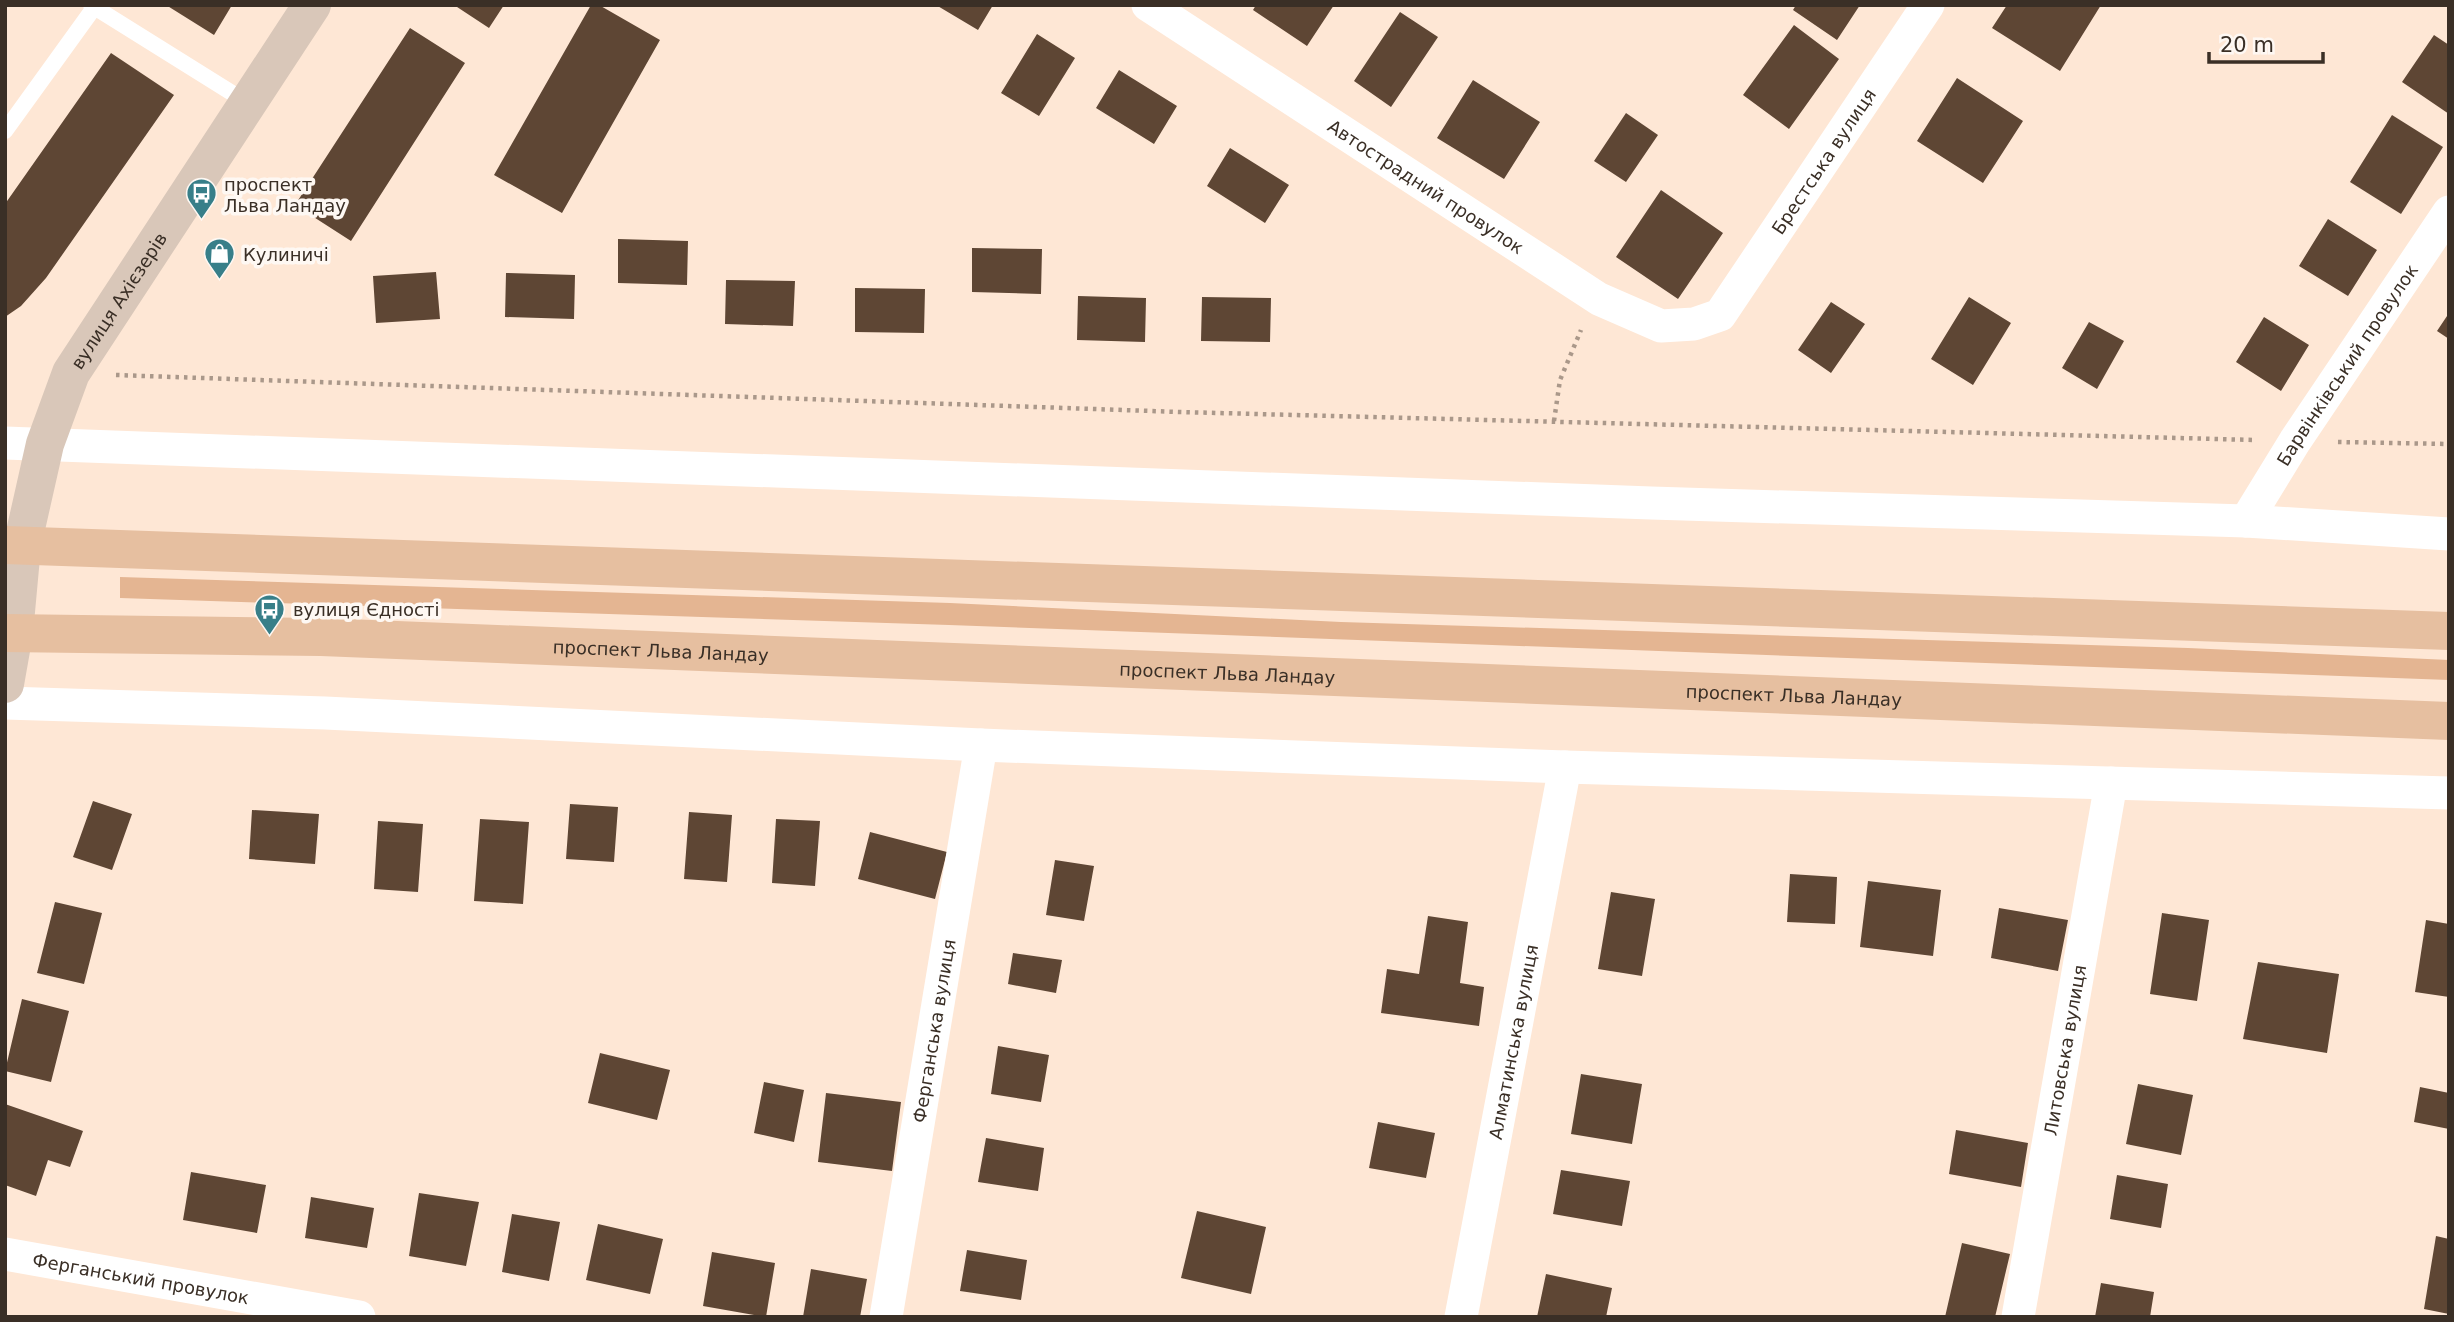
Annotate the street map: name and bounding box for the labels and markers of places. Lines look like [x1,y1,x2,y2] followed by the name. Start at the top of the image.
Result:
[224,174,346,216] place label: проспект Льва Ландау
[184,177,218,221] bus stop icon: проспект Льва Ландау
[203,237,237,281] shop icon: Кулиничі
[243,244,329,265] place label: Кулиничі
[253,592,287,636] bus stop icon: вулиця Єдності
[293,599,439,620] place label: вулиця Єдності

